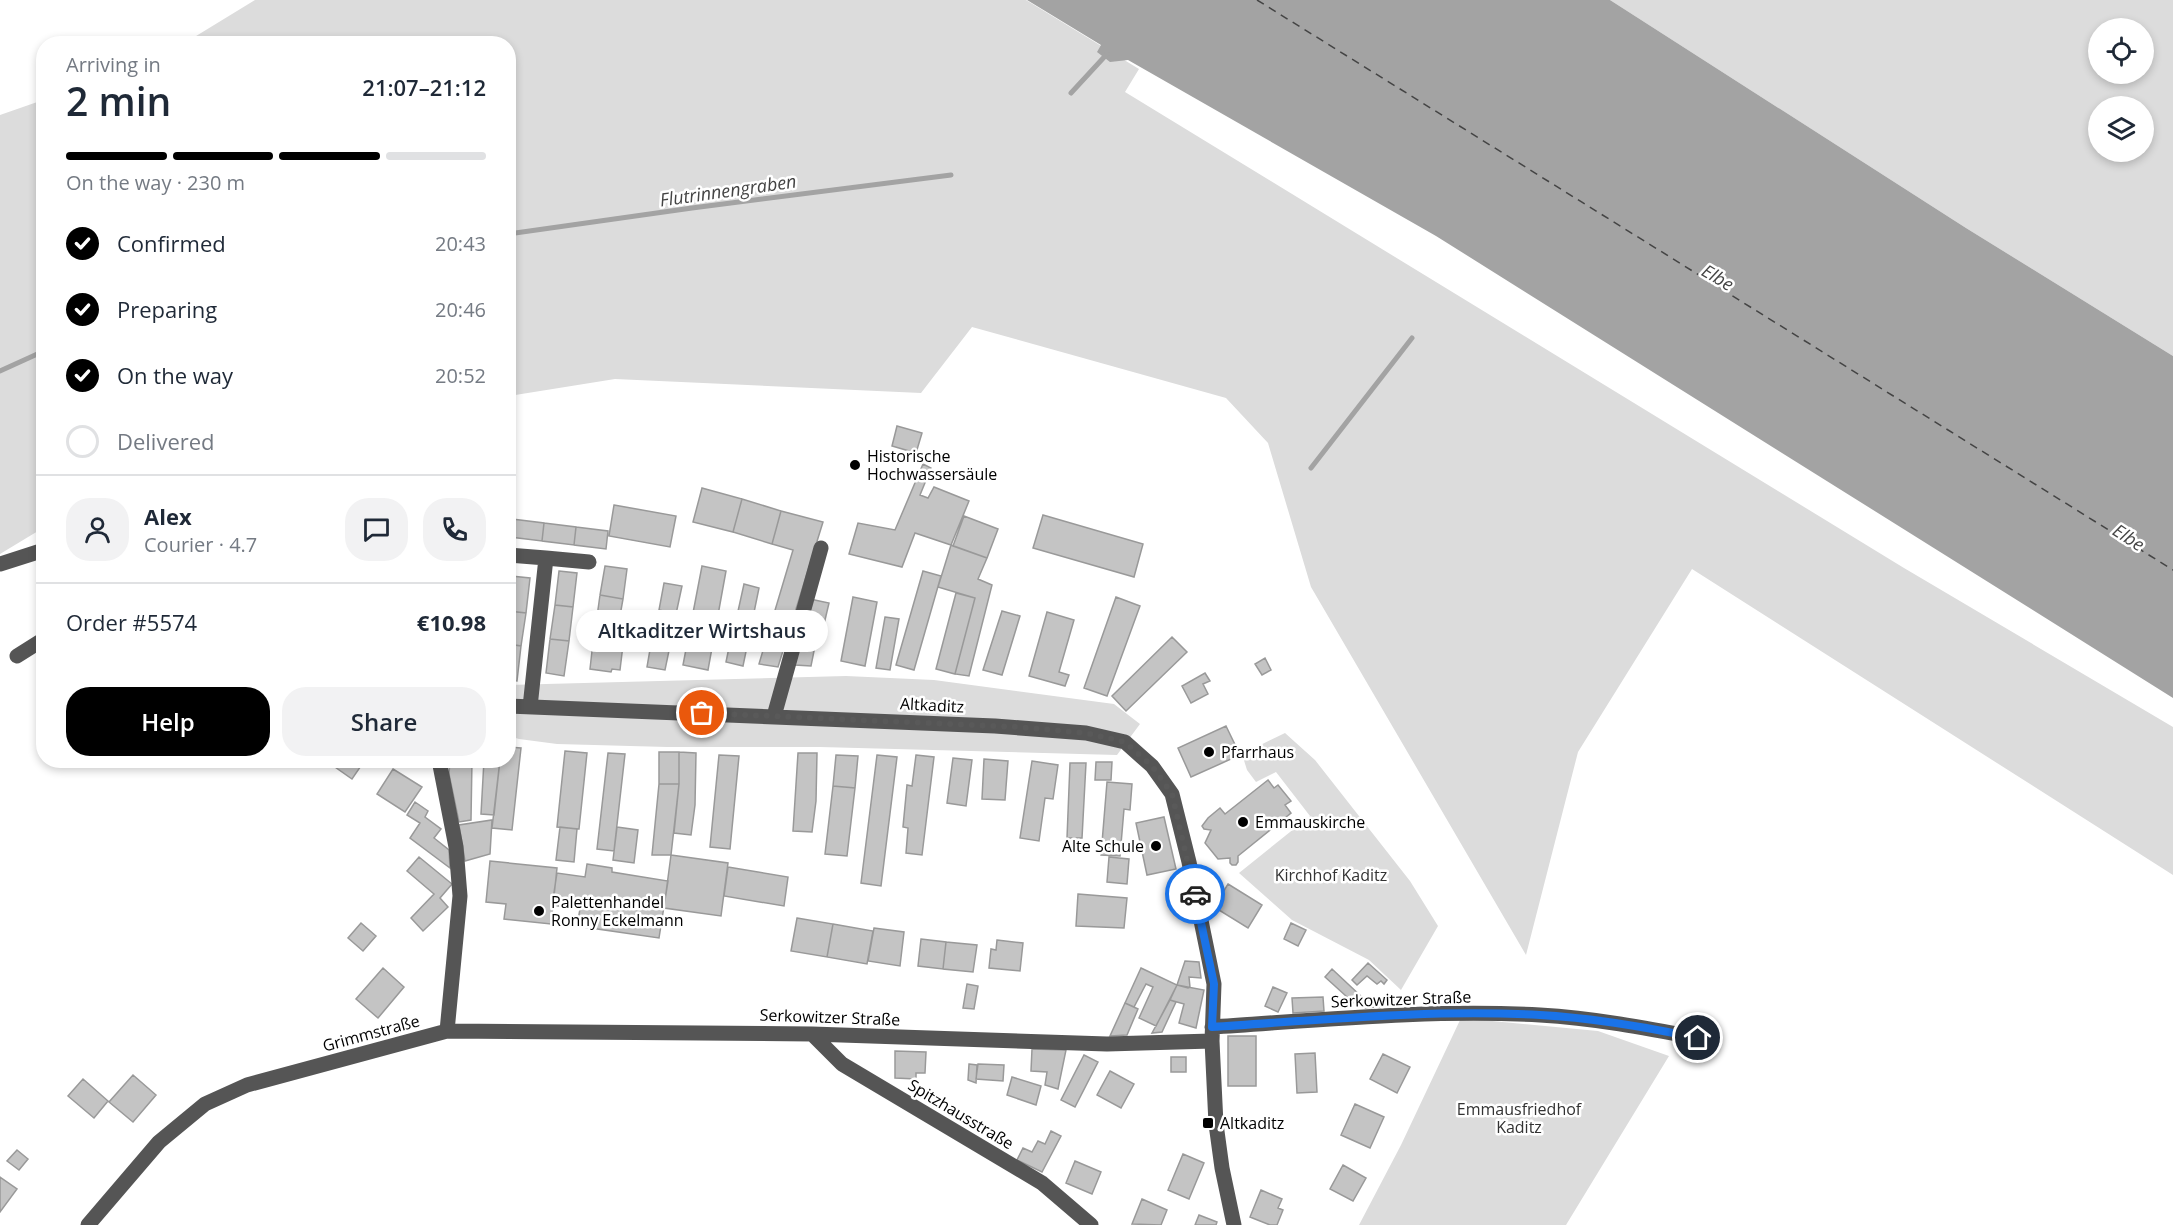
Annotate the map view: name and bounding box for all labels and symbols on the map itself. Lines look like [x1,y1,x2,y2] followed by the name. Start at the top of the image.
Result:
[658,169,798,211] water label: Flutrinnengraben
[1698,258,1738,296] water label: Elbe
[867,445,997,485] place label: Historische Hochwassersäule
[848,458,862,472] marker: Historische Hochwassersäule
[2109,518,2149,556] water label: Elbe
[576,611,828,653] callout: Altkaditzer Wirtshaus
[676,687,727,738] pin
[899,692,965,718] street label: Altkaditz
[1221,741,1294,763] place label: Pfarrhaus
[1202,745,1216,759] marker: Pfarrhaus
[1255,811,1365,833] place label: Emmauskirche
[1236,815,1250,829] marker: Emmauskirche
[1062,835,1144,857] place label: Alte Schule
[1149,839,1163,853] marker: Alte Schule
[1165,864,1225,924] courier
[1275,864,1387,886] park label: Kirchhof Kaditz
[551,891,684,931] place label: Palettenhandel Ronny Eckelmann
[532,904,546,918] marker: Palettenhandel Ronny Eckelmann
[1330,986,1472,1012] street label: Serkowitzer Straße
[759,1004,901,1030] street label: Serkowitzer Straße
[320,1009,422,1057] street label: Grimmstraße
[1672,1012,1723,1063] pin
[904,1074,1018,1154] street label: Spitzhausstraße
[1457,1098,1583,1138] park label: Emmausfriedhof Kaditz
[1220,1112,1284,1134] place label: Altkaditz
[1201,1116,1215,1130] marker: Altkaditz

